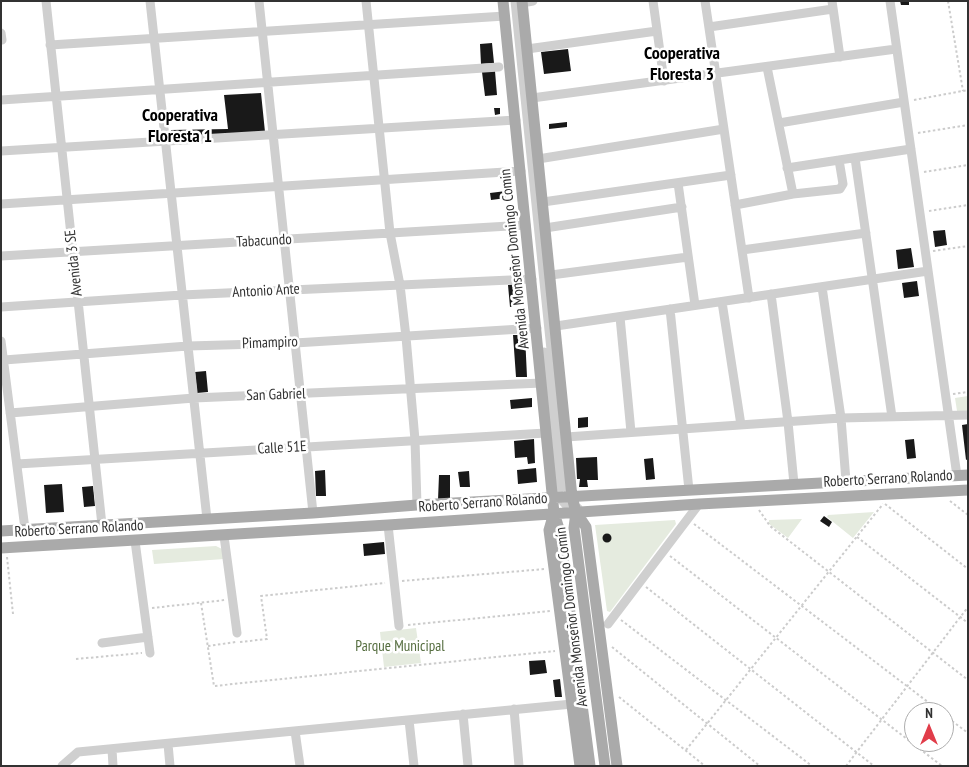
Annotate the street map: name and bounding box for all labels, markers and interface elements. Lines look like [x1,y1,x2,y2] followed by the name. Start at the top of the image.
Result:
[644,43,720,86] district label: Cooperativa Floresta 3
[142,105,218,148] district label: Cooperativa Floresta 1
[497,168,533,350] street label: Avenida Monseñor Domingo Comin
[62,229,86,297] street label: Avenida 3 SE
[236,231,292,251] street label: Tabacundo
[232,280,300,302] street label: Antonio Ante
[242,333,298,353] street label: Pimampiro
[246,385,306,405] street label: San Gabriel
[257,438,307,458] street label: Calle 51E
[823,467,953,491] street label: Roberto Serrano Rolando
[418,490,548,516] street label: Roberto Serrano Rolando
[14,517,144,541] street label: Roberto Serrano Rolando
[552,526,592,708] street label: Avenida Monseñor Domingo Comín
[355,638,445,656] park label: Parque Municipal
[904,702,954,752] north arrow
[925,704,933,722] text: N

